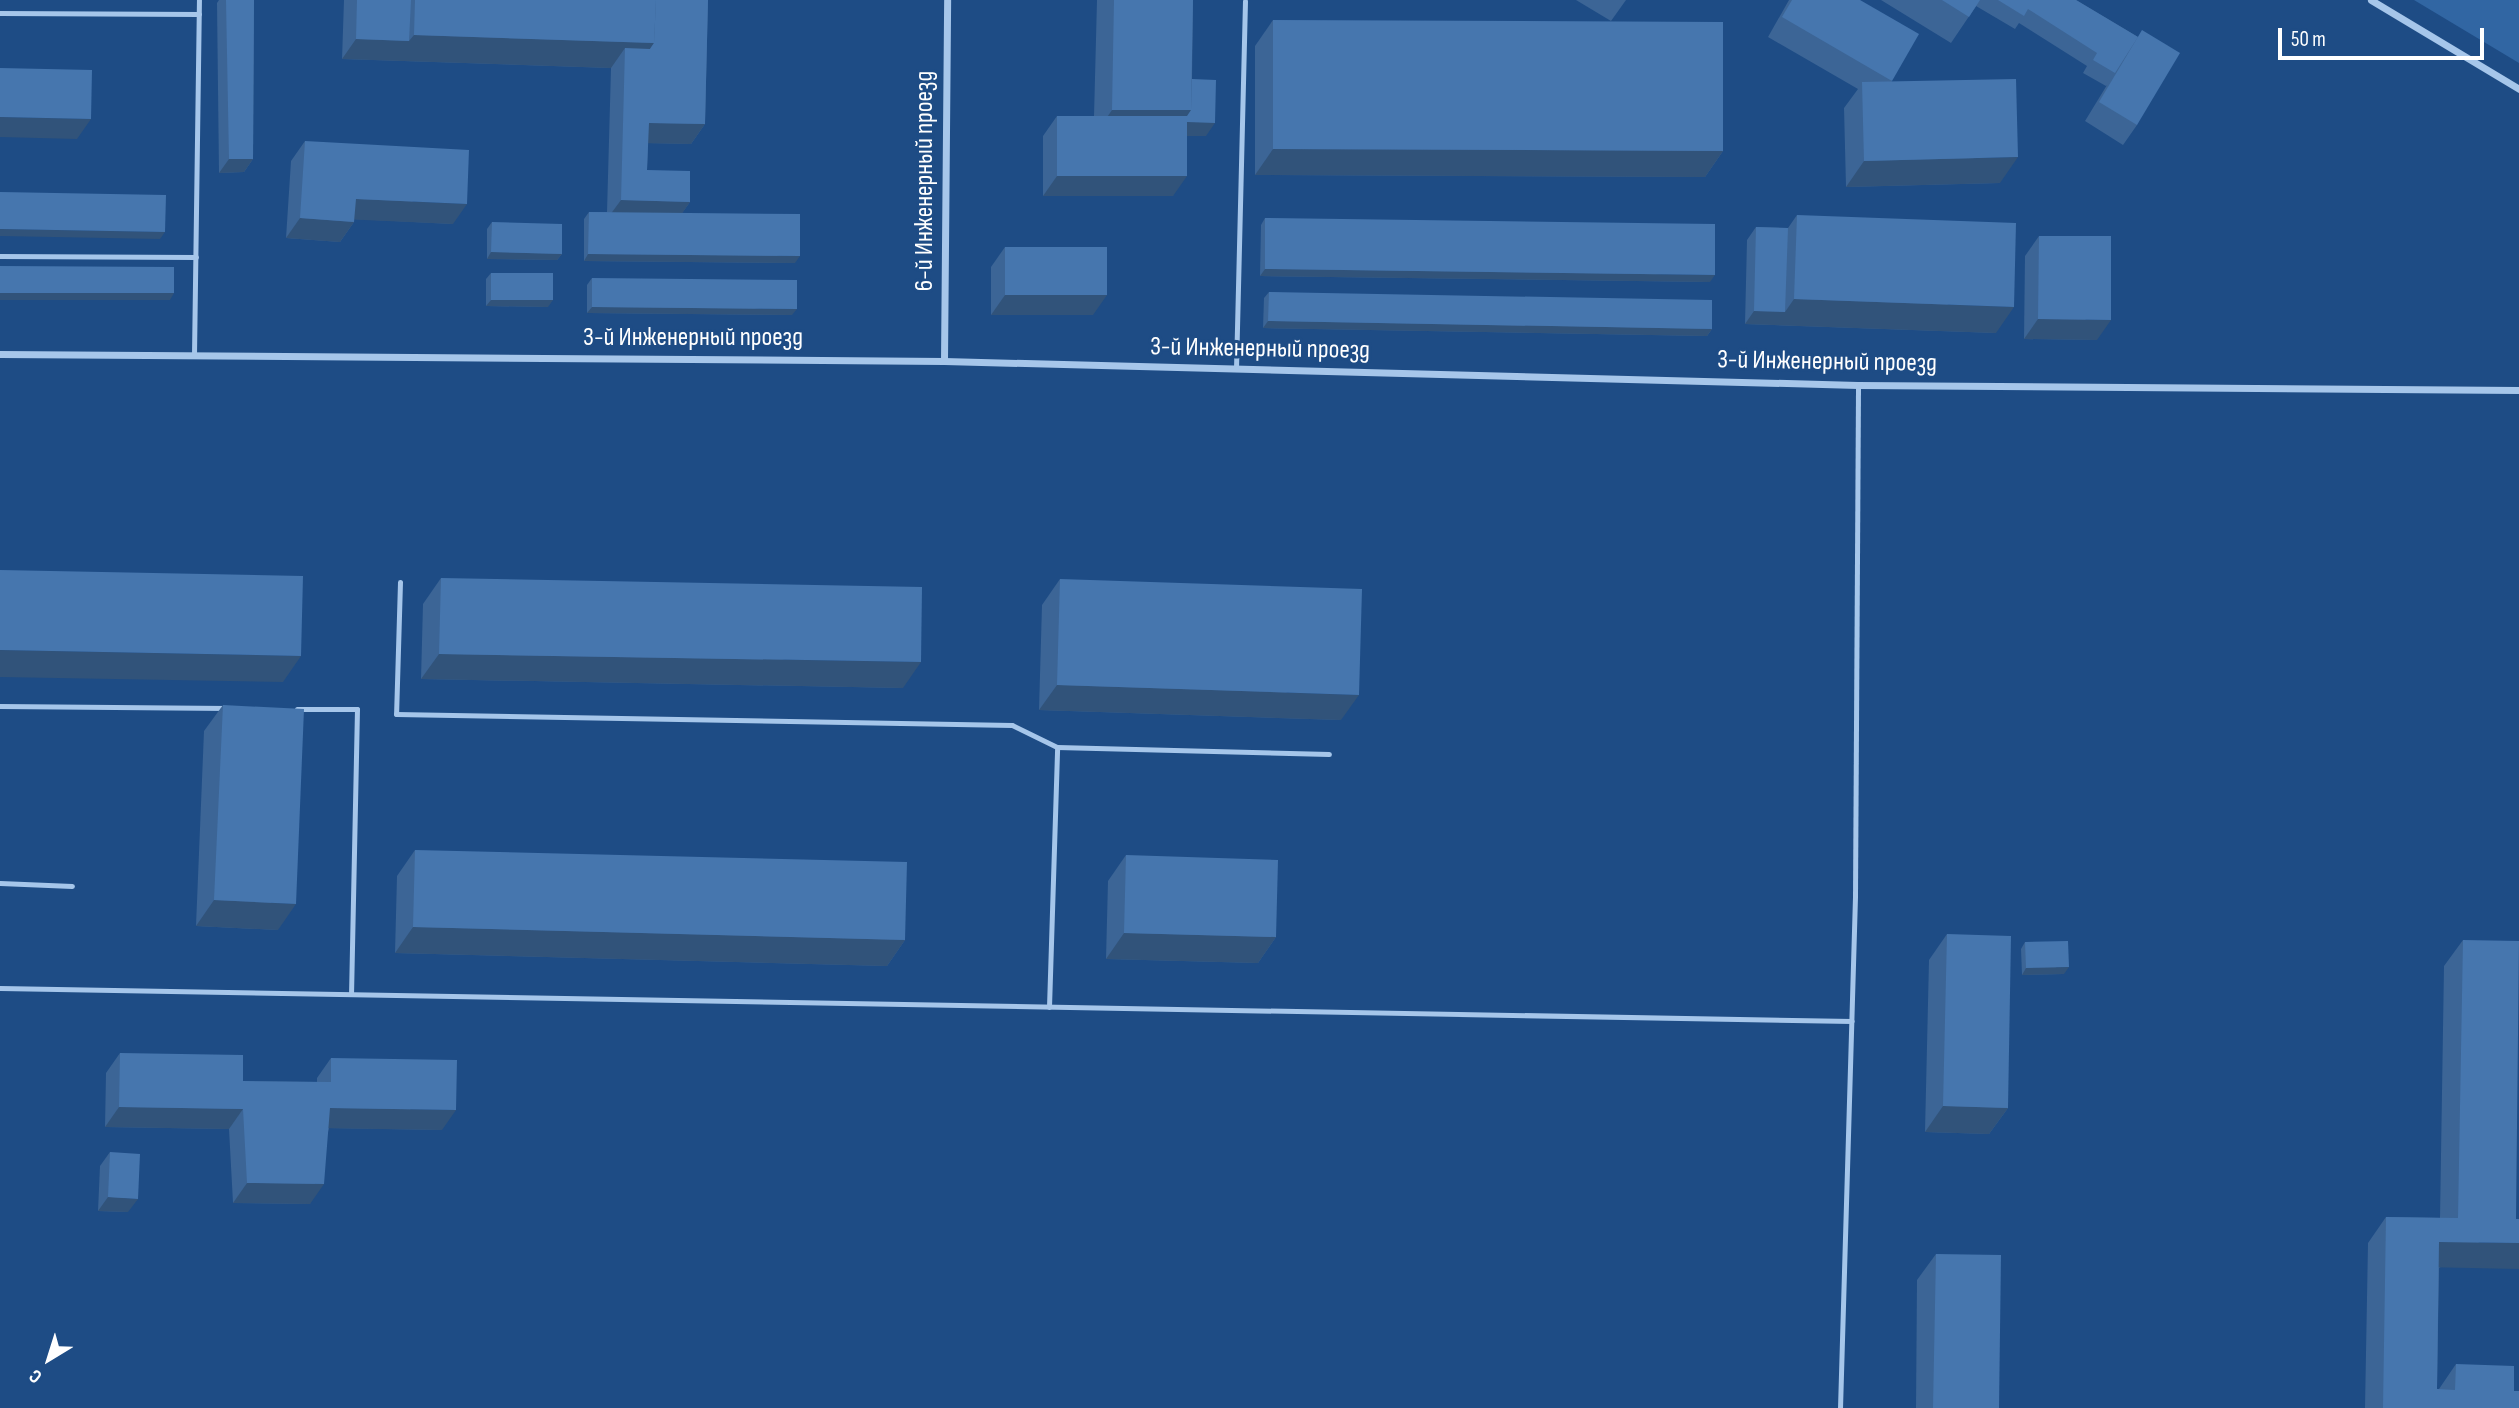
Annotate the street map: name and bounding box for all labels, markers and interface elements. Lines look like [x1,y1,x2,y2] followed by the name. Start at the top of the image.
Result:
[2281,14,2488,58] scale bar
[2291,27,2326,52] text: 50 m
[909,71,941,291] street label: 6-й Инженерный проезд
[583,322,803,354] street label: 3-й Инженерный проезд
[1150,331,1370,367] street label: 3-й Инженерный проезд
[1717,344,1937,380] street label: 3-й Инженерный проезд
[14,1324,84,1394] north arrow
[25,1364,47,1388] text: С

